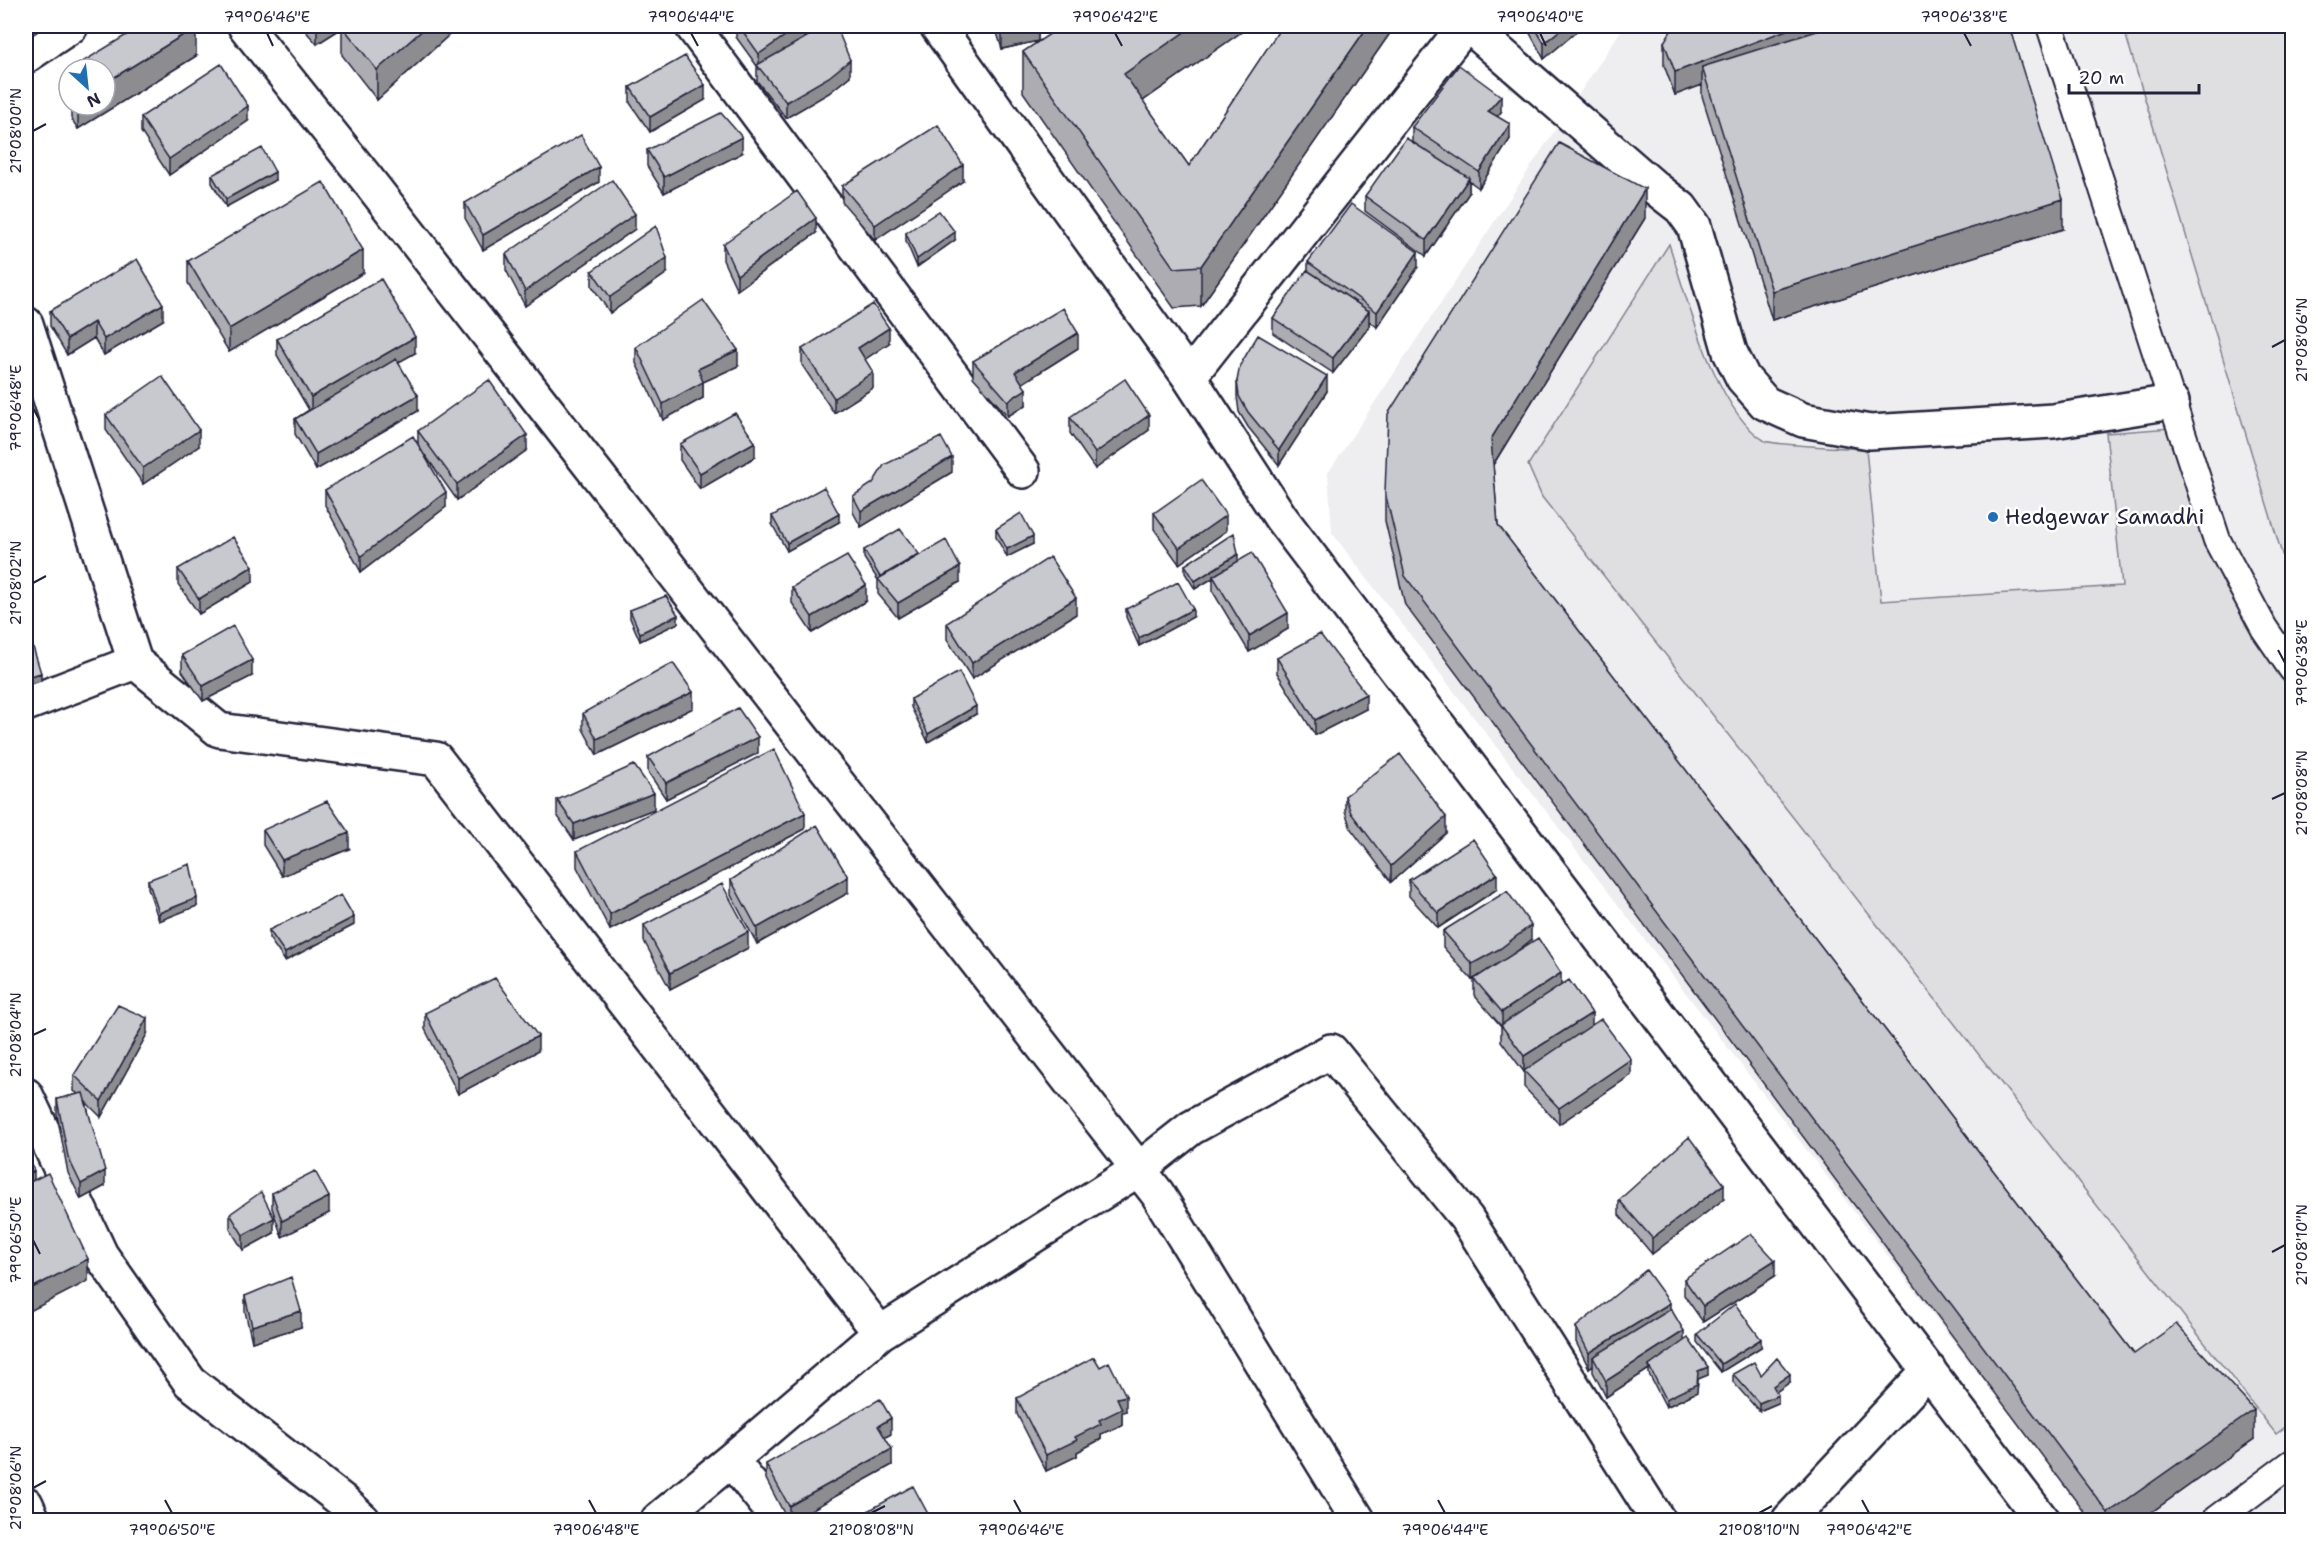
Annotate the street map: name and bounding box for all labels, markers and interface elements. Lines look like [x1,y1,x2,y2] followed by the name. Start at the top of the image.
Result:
[224,7,310,27] text: 79°06'46"E
[648,7,734,27] text: 79°06'44"E
[1072,7,1158,27] text: 79°06'42"E
[1496,7,1584,27] text: 79°06'40"E
[1920,7,2008,27] text: 79°06'38"E
[57,57,117,117] north arrow
[2069,57,2200,95] scale bar
[2078,66,2124,90] text: 20 m
[6,88,26,174] text: 21°08'00"N
[83,88,104,112] text: N
[2292,298,2312,382] text: 21°08'06"N
[6,365,26,451] text: 79°06'48"E
[2005,503,2204,531] place label: Hedgewar Samadhi
[1986,510,2000,524] marker: Hedgewar Samadhi
[6,540,26,626] text: 21°08'02"N
[2292,619,2312,707] text: 79°06'38"E
[2292,750,2312,836] text: 21°08'08"N
[6,992,26,1078] text: 21°08'04"N
[6,1197,26,1283] text: 79°06'50"E
[2292,1204,2312,1286] text: 21°08'10"N
[6,1446,26,1530] text: 21°08'06"N
[129,1520,215,1540] text: 79°06'50"E
[553,1520,639,1540] text: 79°06'48"E
[828,1520,914,1540] text: 21°08'08"N
[978,1520,1064,1540] text: 79°06'46"E
[1402,1520,1488,1540] text: 79°06'44"E
[1718,1520,1800,1540] text: 21°08'10"N
[1826,1520,1912,1540] text: 79°06'42"E

